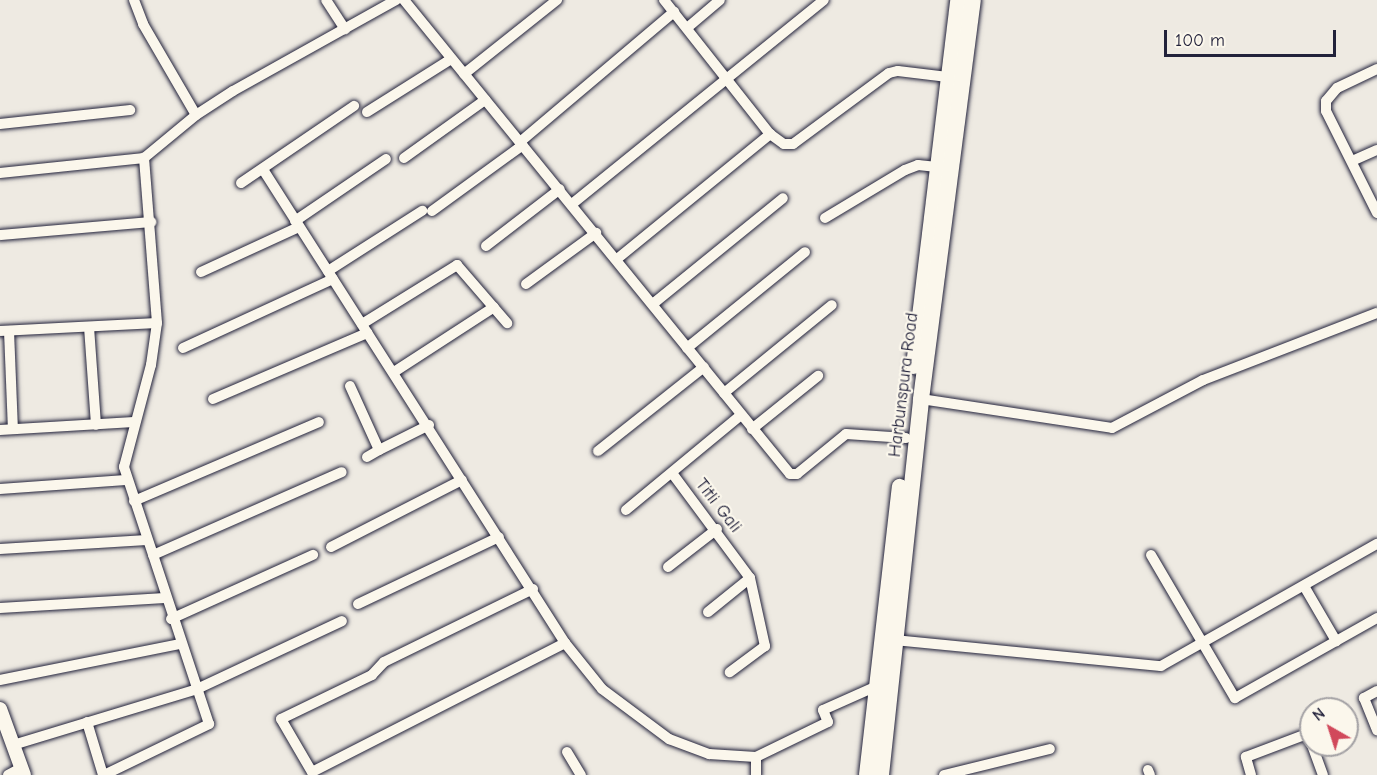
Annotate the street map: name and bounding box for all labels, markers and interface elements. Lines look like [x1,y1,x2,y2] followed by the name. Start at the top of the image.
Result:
[1167,18,1340,56] scale bar
[1175,30,1225,51] text: 100 m
[884,312,924,458] street label: Harbunspura Road
[690,475,746,537] street label: Titli Gali
[1299,697,1359,757] north arrow
[1309,704,1329,725] text: N

